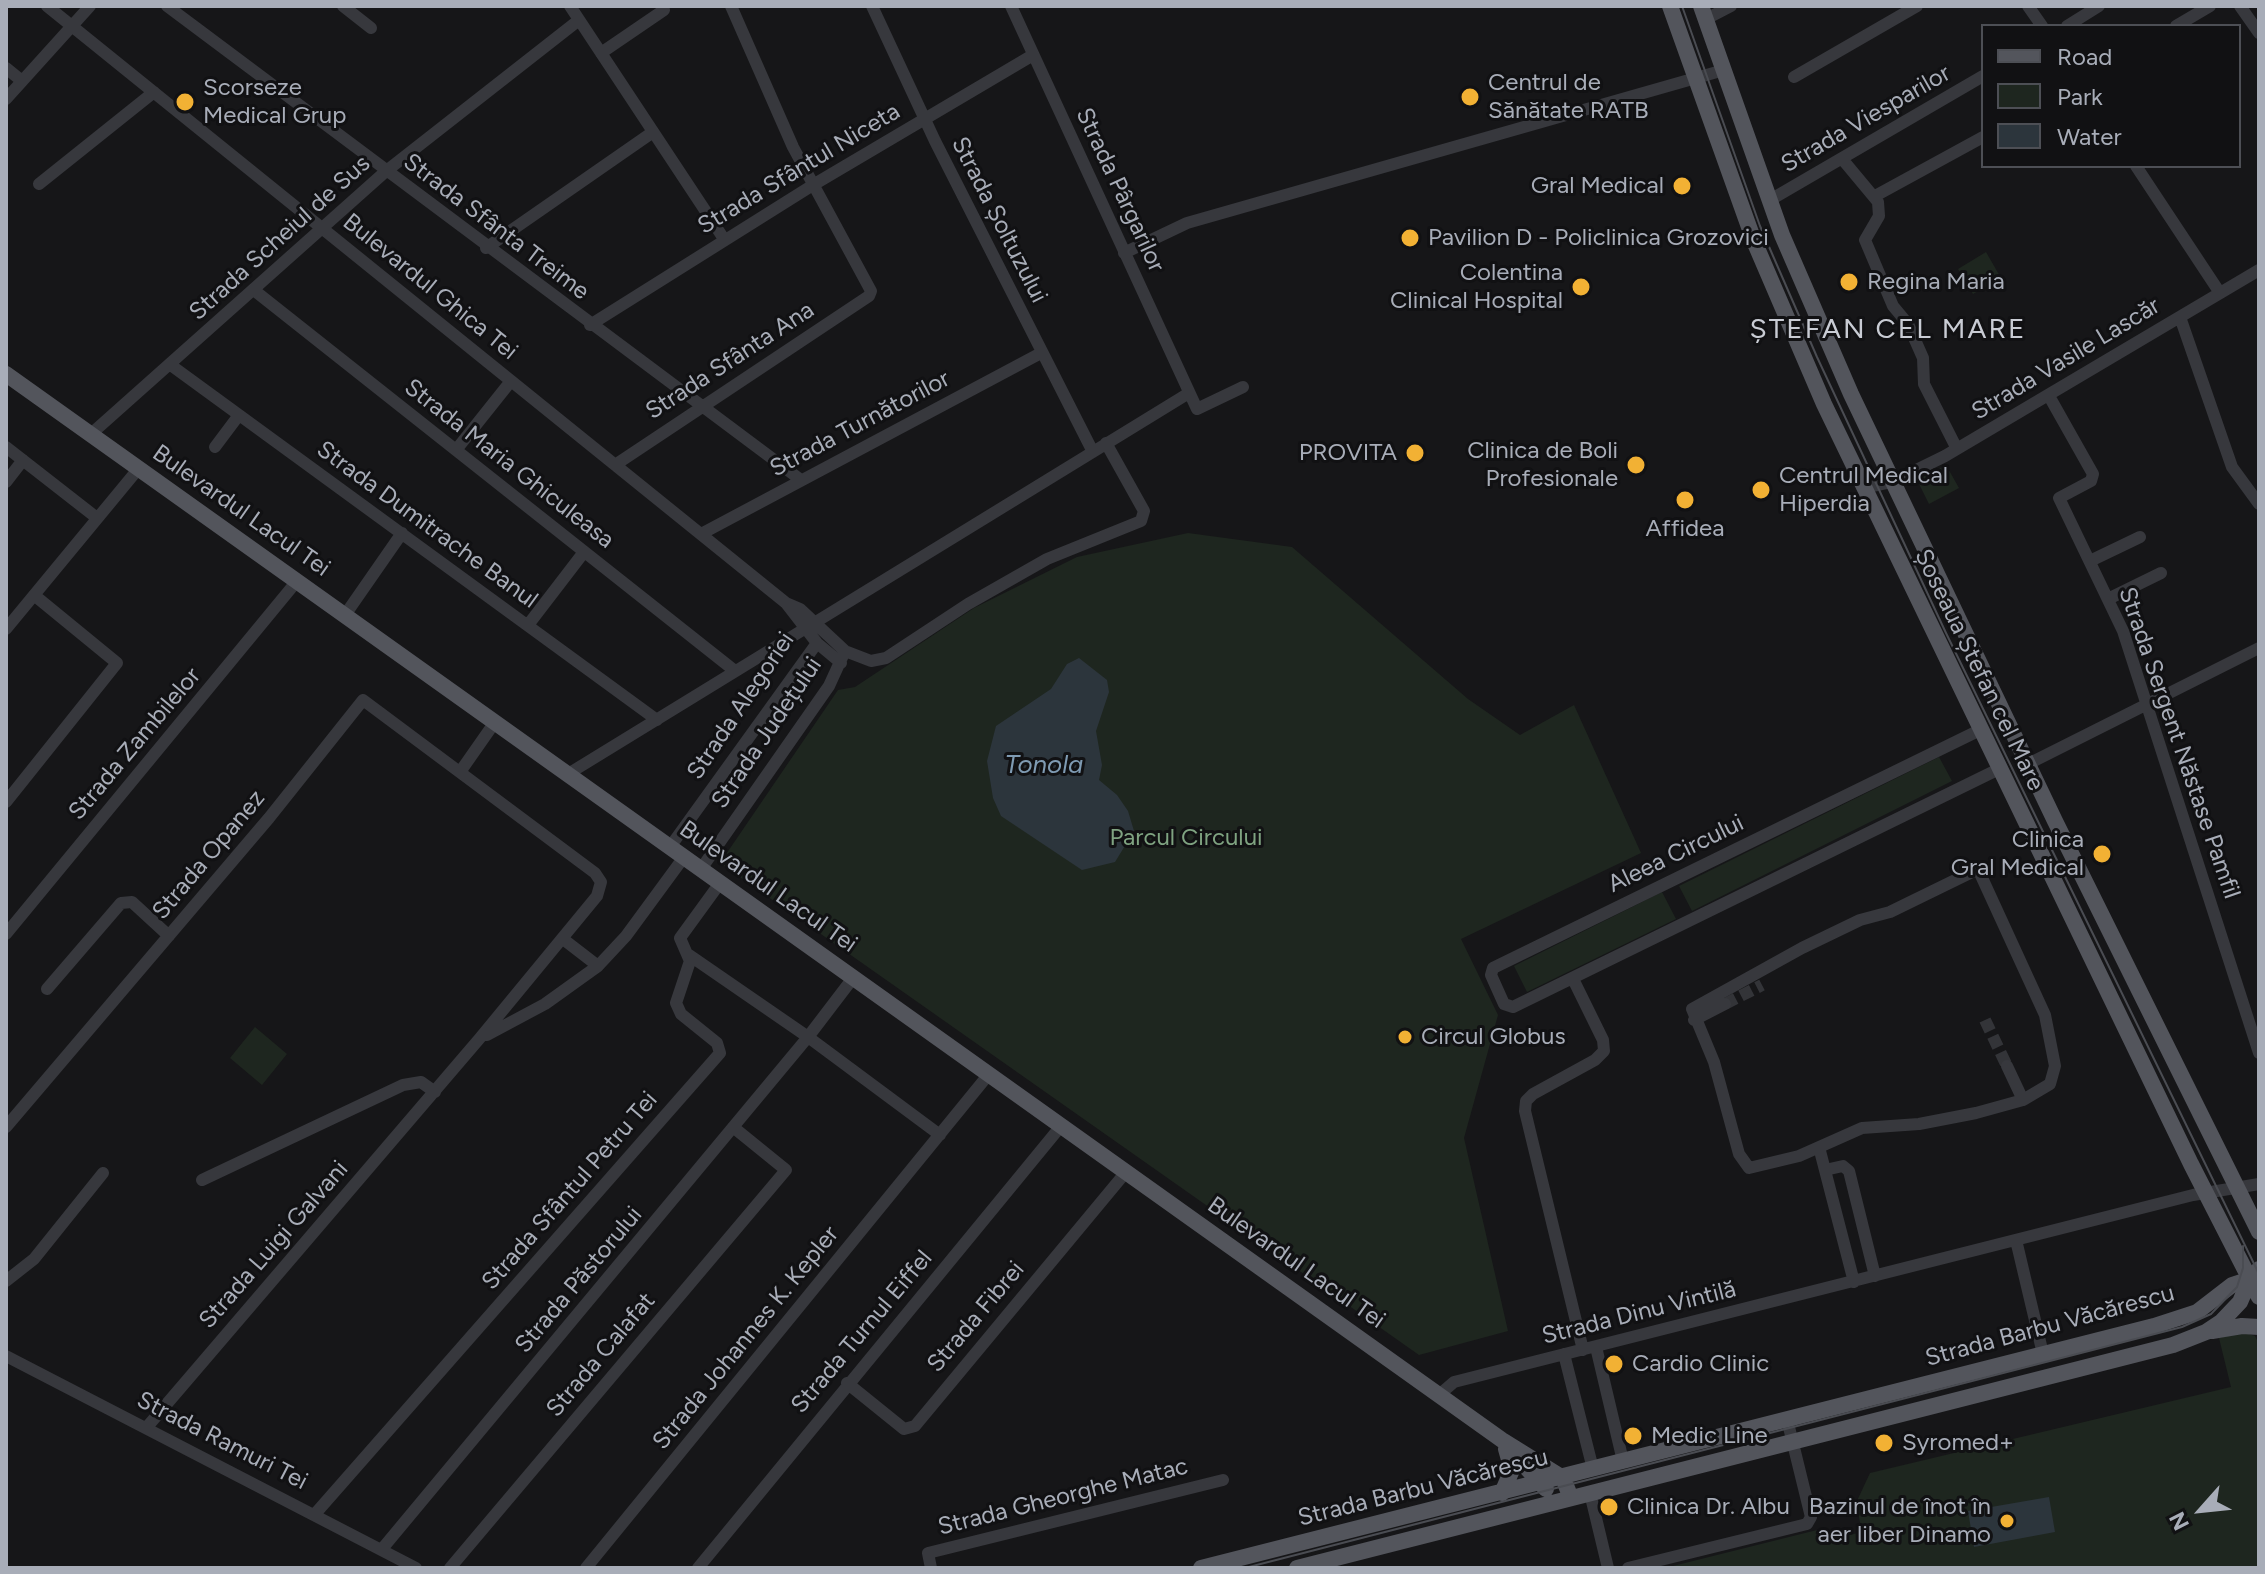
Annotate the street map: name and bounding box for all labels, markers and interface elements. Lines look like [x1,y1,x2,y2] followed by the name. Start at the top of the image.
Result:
[1981,24,2241,168] legend
[2057,42,2112,71] text: Road
[1776,59,1956,179] street label: Strada Viesparilor
[1488,69,1649,125] place label: Centrul de Sănătate RATB
[203,74,346,130] place label: Scorseze Medical Grup
[2057,82,2103,111] text: Park
[1459,86,1481,108] marker: Centrul de Sănătate RATB
[174,91,196,113] marker: Scorseze Medical Grup
[693,97,905,241] street label: Strada Sfântul Niceta
[1069,103,1171,277] street label: Strada Pârgarilor
[2057,122,2122,151] text: Water
[945,132,1053,308] street label: Strada Șoltuzului
[397,148,595,306] street label: Strada Sfânta Treime
[184,149,376,327] street label: Strada Scheiul de Sus
[1531,172,1664,200] place label: Gral Medical
[1671,175,1693,197] marker: Gral Medical
[337,208,523,366] street label: Bulevardul Ghica Tei
[1428,224,1769,252] place label: Pavilion D - Policlinica Grozovici
[1399,227,1421,249] marker: Pavilion D - Policlinica Grozovici
[1390,259,1563,315] place label: Colentina Clinical Hospital
[1867,268,2005,296] place label: Regina Maria
[1838,271,1860,293] marker: Regina Maria
[1570,276,1592,298] marker: Colentina Clinical Hospital
[1967,291,2165,427] street label: Strada Vasile Lascăr
[641,296,819,426] street label: Strada Sfânta Ana
[1750,313,2026,347] district label: ȘTEFAN CEL MARE
[765,364,955,484] street label: Strada Turnătorilor
[398,373,620,555] street label: Strada Maria Ghiculeasa
[311,435,543,615] street label: Strada Dumitrache Banul
[1467,437,1618,493] place label: Clinica de Boli Profesionale
[147,439,335,583] street label: Bulevardul Lacul Tei
[1299,439,1397,467] place label: PROVITA
[1404,442,1426,464] marker: PROVITA
[1625,454,1647,476] marker: Clinica de Boli Profesionale
[1779,462,1948,518] place label: Centrul Medical Hiperdia
[1750,479,1772,501] marker: Centrul Medical Hiperdia
[1674,489,1696,511] marker: Affidea
[1646,515,1724,543] place label: Affidea
[1908,545,2050,795] street label: Șoseaua Ștefan cel Mare
[2112,584,2246,902] street label: Strada Sergent Năstase Pamfil
[681,627,801,785] street label: Strada Alegoriei
[706,652,828,814] street label: Strada Județului
[63,662,207,826] street label: Strada Zambilelor
[1005,749,1083,781] water label: Tonola
[147,785,271,925] street label: Strada Opanez
[1603,809,1749,899] street label: Aleea Circului
[674,815,862,959] street label: Bulevardul Lacul Tei
[1109,824,1263,852] park label: Parcul Circului
[1951,826,2084,882] place label: Clinica Gral Medical
[2091,843,2113,865] marker: Clinica Gral Medical
[1421,1023,1566,1051] place label: Circul Globus
[1396,1028,1414,1046] marker: Circul Globus
[476,1086,664,1296] street label: Strada Sfântul Petru Tei
[193,1155,355,1335] street label: Strada Luigi Galvani
[1202,1191,1390,1335] street label: Bulevardul Lacul Tei
[509,1201,649,1359] street label: Strada Păstorului
[647,1220,845,1456] street label: Strada Johannes K. Kepler
[785,1245,939,1419] street label: Strada Turnul Eiffel
[921,1256,1031,1378] street label: Strada Fibrei
[1539,1275,1739,1351] street label: Strada Dinu Vintilă
[1922,1279,2178,1373] street label: Strada Barbu Văcărescu
[541,1287,661,1423] street label: Strada Calafat
[1632,1350,1769,1378] place label: Cardio Clinic
[1603,1353,1625,1375] marker: Cardio Clinic
[132,1386,312,1496] street label: Strada Ramuri Tei
[1651,1422,1767,1450] place label: Medic Line
[1622,1425,1644,1447] marker: Medic Line
[1902,1429,2014,1457] place label: Syromed+
[1873,1432,1895,1454] marker: Syromed+
[1295,1443,1551,1533] street label: Strada Barbu Văcărescu
[935,1452,1191,1542] street label: Strada Gheorghe Matac
[2161,1470,2241,1550] north arrow
[1627,1493,1790,1521] place label: Clinica Dr. Albu
[1809,1493,1991,1549] place label: Bazinul de înot în aer liber Dinamo
[1598,1496,1620,1518] marker: Clinica Dr. Albu
[2163,1507,2195,1535] text: N
[1998,1512,2016,1530] marker: Bazinul de înot în aer liber Dinamo

